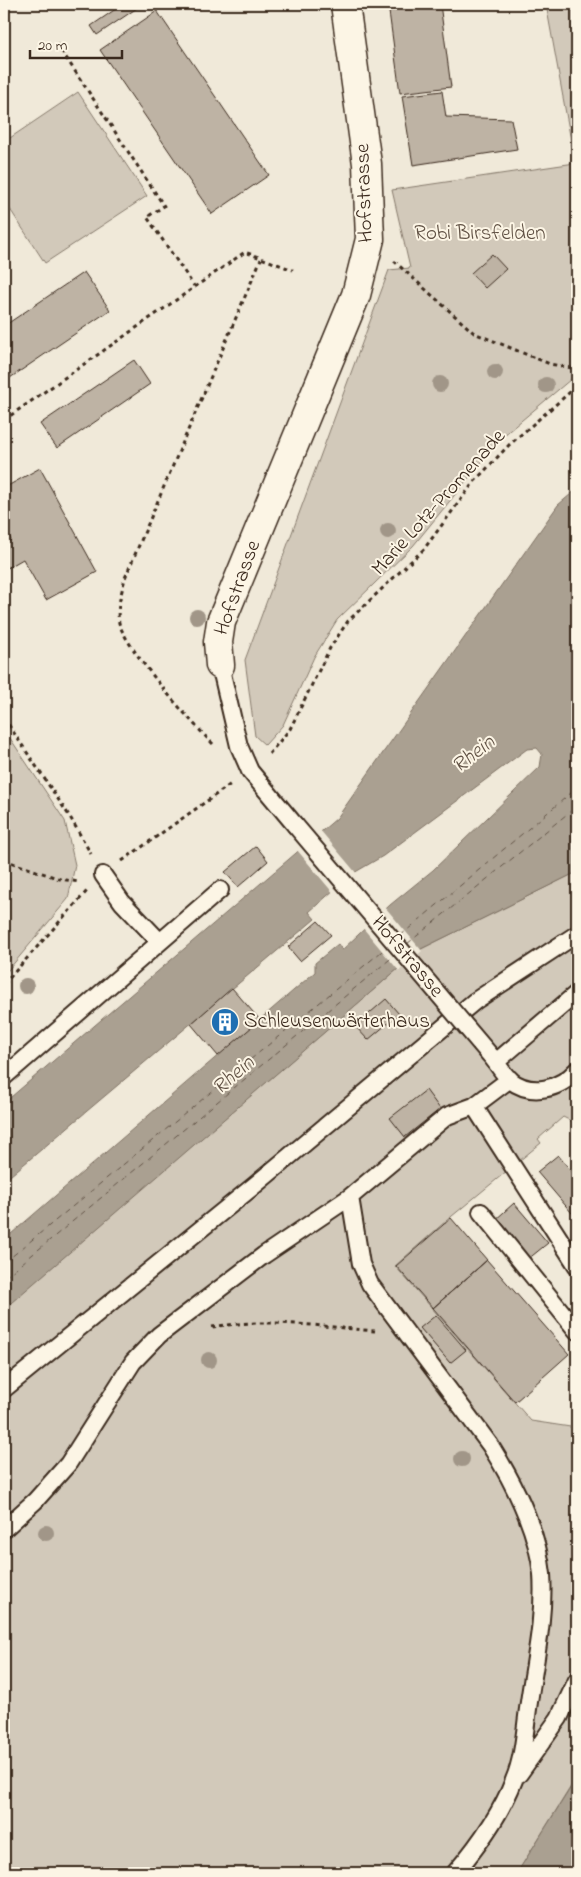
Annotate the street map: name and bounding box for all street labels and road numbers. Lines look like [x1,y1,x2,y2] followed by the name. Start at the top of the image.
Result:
[348,142,382,243] street label: Hofstrasse
[365,423,514,583] street label: Marie Lotz-Promenade
[207,536,269,640] street label: Hofstrasse
[364,909,451,1005] street label: Hofstrasse

